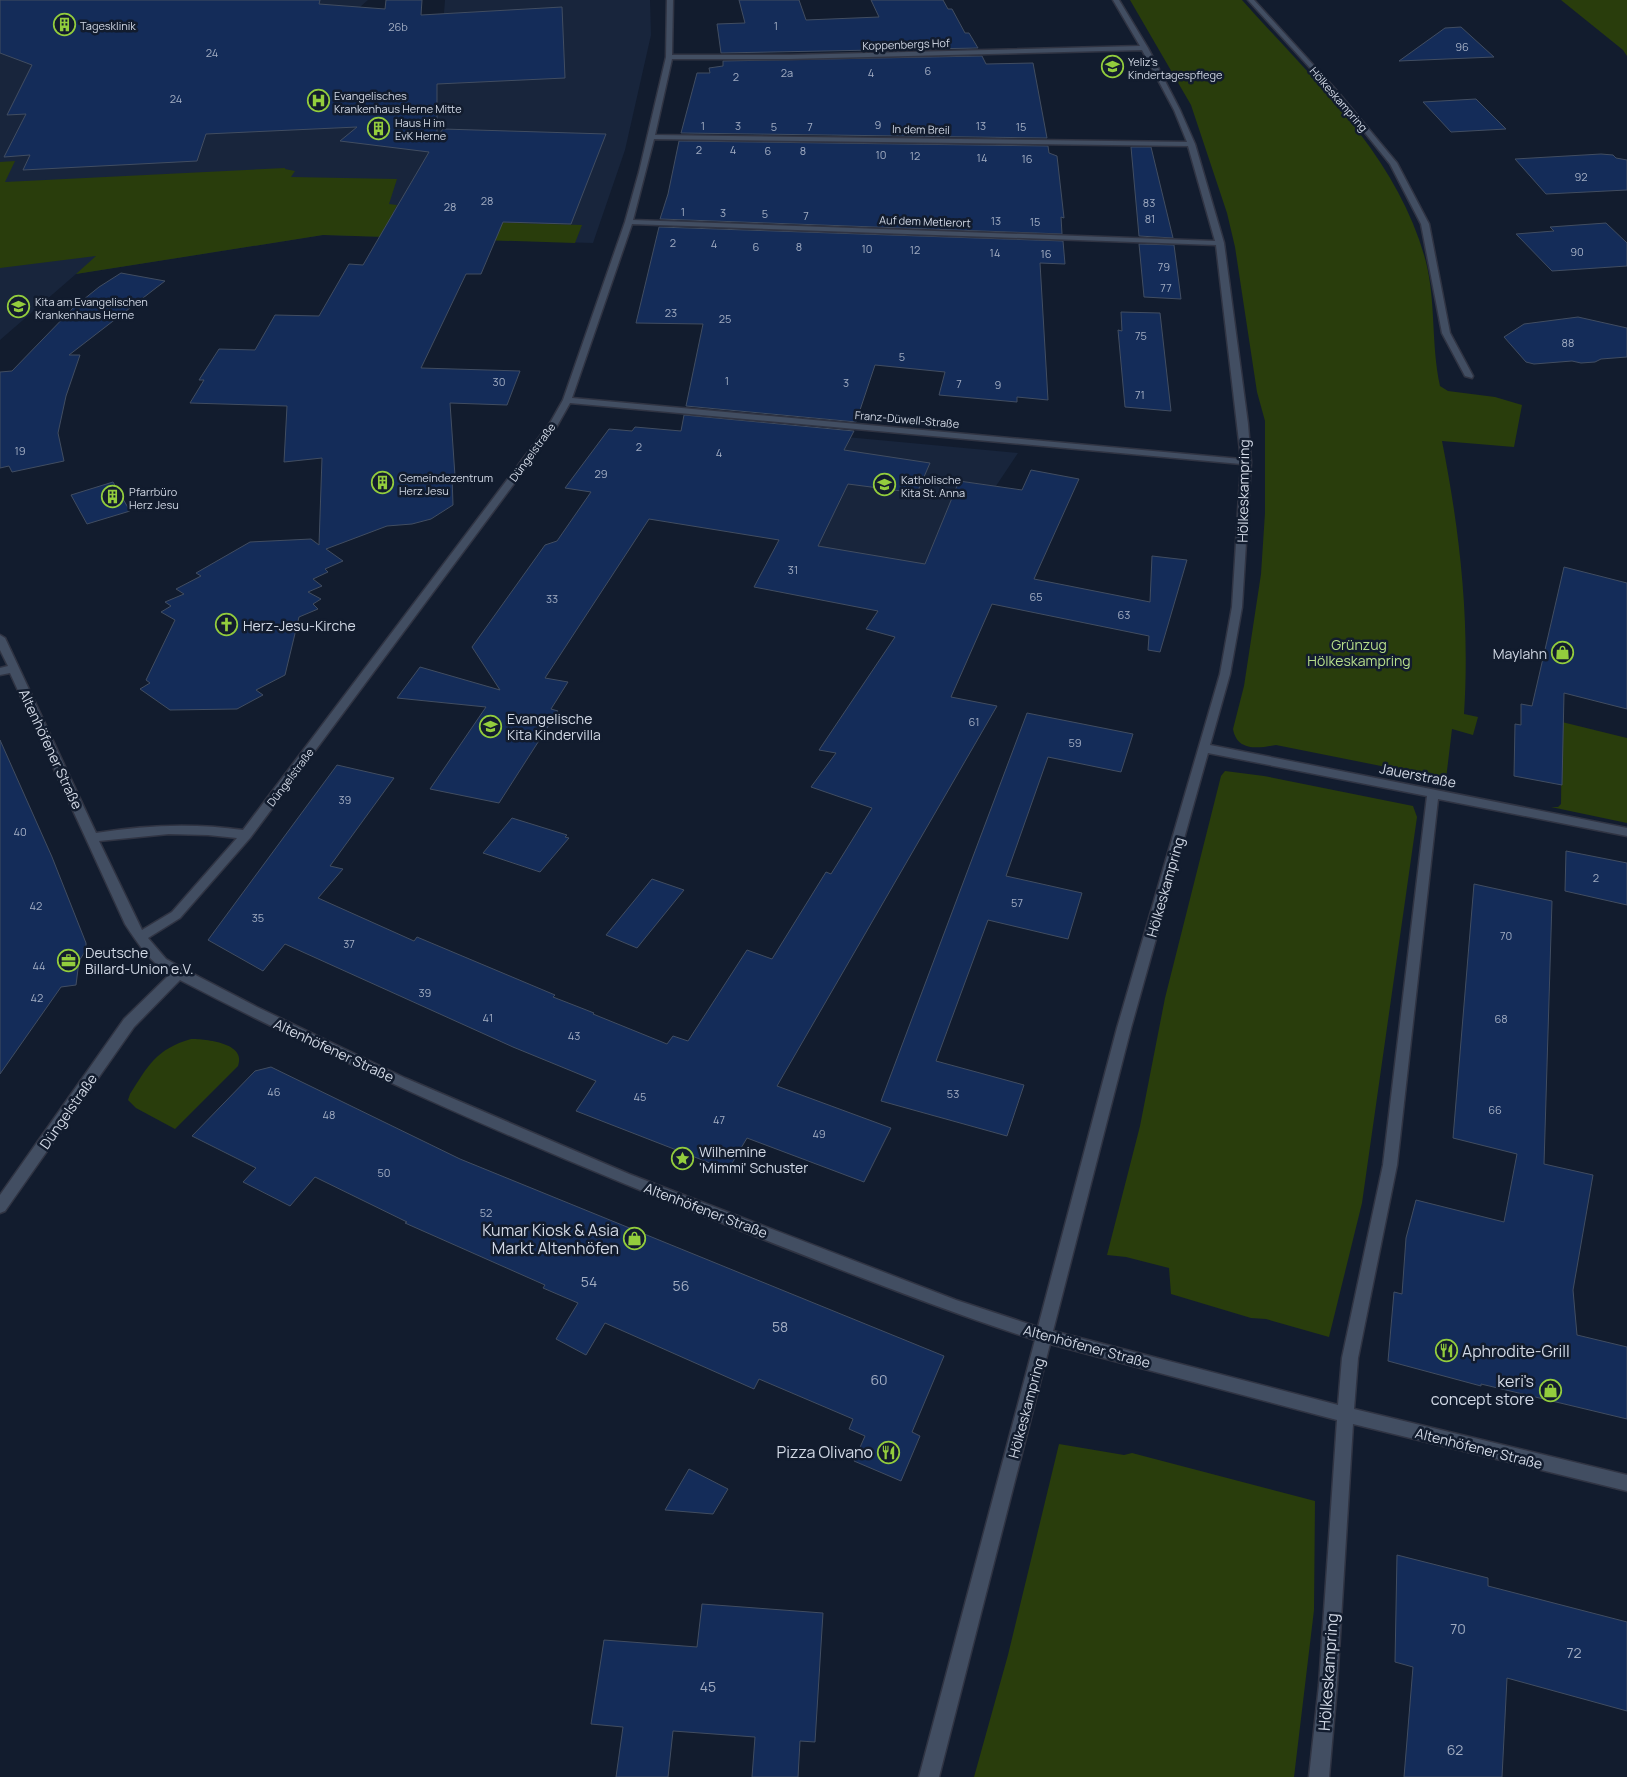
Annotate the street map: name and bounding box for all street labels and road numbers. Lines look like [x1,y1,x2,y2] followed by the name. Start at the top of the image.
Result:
[862,35,950,53] street label: Koppenbergs Hof
[1307,63,1371,135] street label: Hölkeskampring
[892,121,950,137] street label: In dem Breil
[879,212,971,230] street label: Auf dem Metlerort
[854,407,960,431] street label: Franz-Düwell-Straße
[506,419,559,484] street label: Düngelstraße
[1233,439,1253,543] street label: Hölkeskampring
[15,686,87,812] street label: Altenhöfener Straße
[263,744,317,809] street label: Düngelstraße
[1378,758,1458,792] street label: Jauerstraße
[1142,835,1188,939] street label: Hölkeskampring
[271,1014,397,1086] street label: Altenhöfener Straße
[35,1070,101,1152] street label: Düngelstraße
[642,1178,770,1242] street label: Altenhöfener Straße
[1021,1320,1153,1372] street label: Altenhöfener Straße
[1003,1356,1049,1460] street label: Hölkeskampring
[1413,1423,1545,1473] street label: Altenhöfener Straße
[1313,1612,1343,1732] street label: Hölkeskampring

